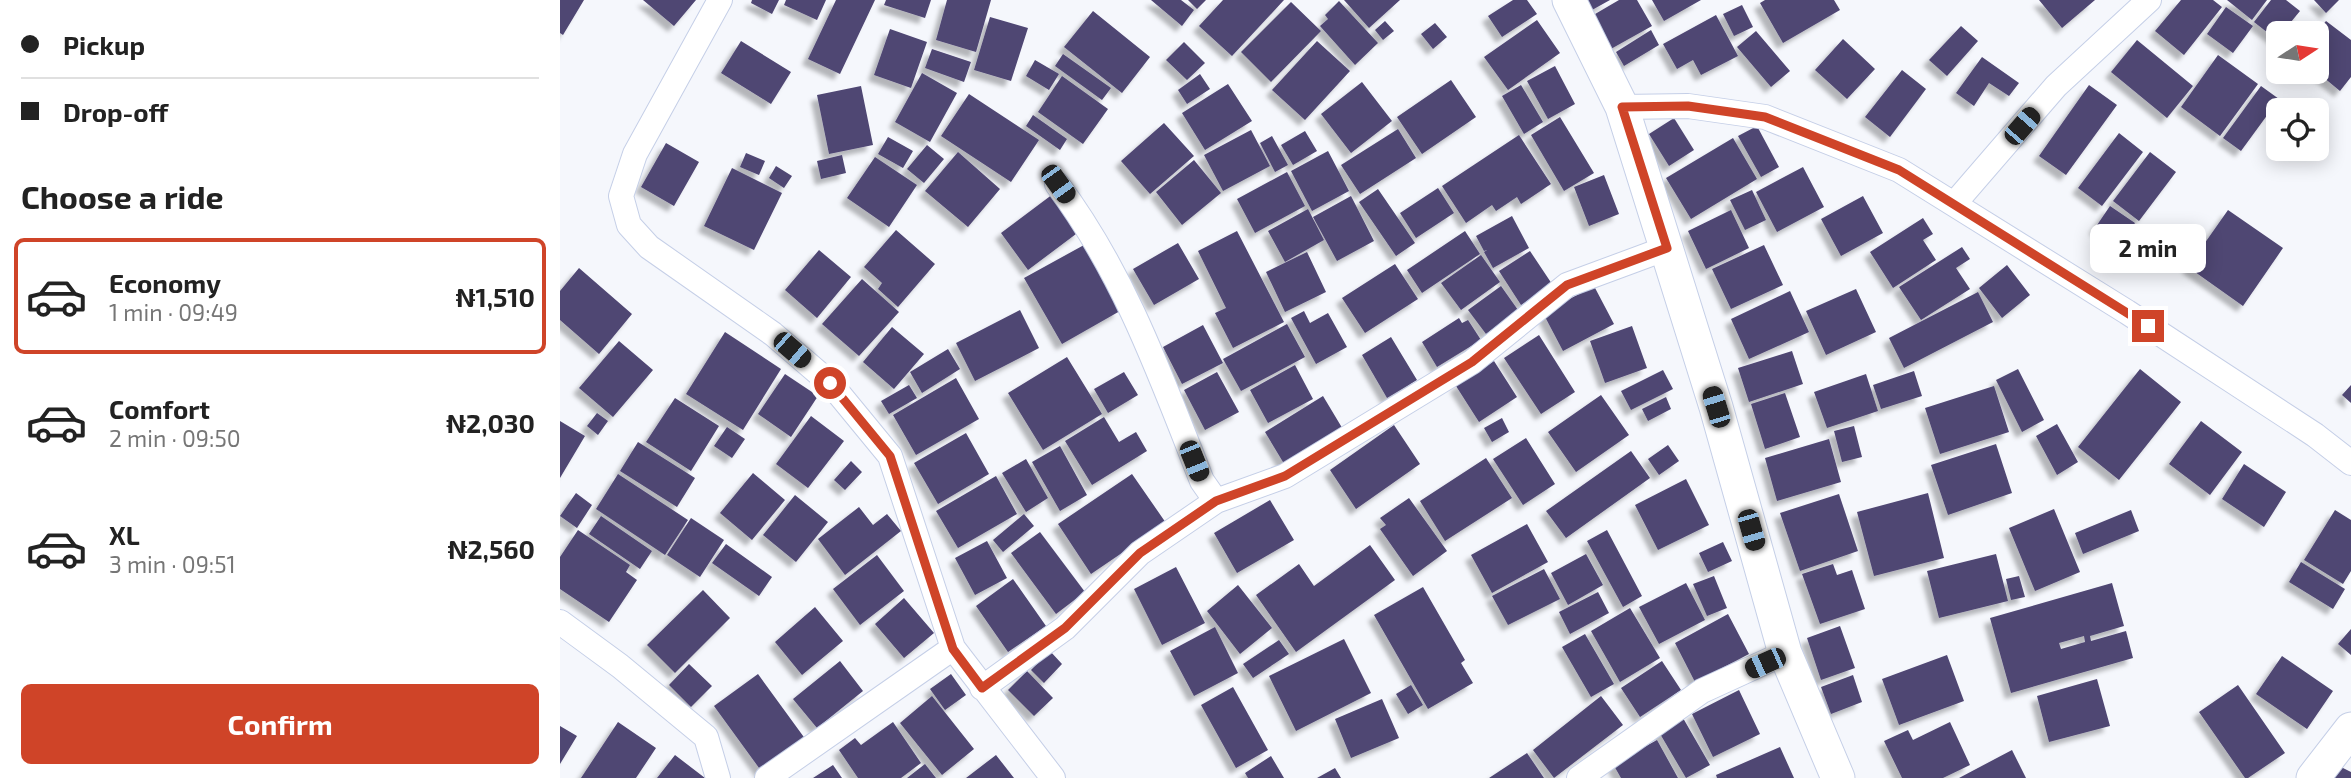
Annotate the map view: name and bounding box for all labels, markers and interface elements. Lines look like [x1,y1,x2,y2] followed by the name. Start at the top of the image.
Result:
[2266,21,2329,84] north arrow
[2266,21,2329,161] map controls
[63,29,145,60] text: Pickup
[63,96,168,127] text: Drop-off
[2266,98,2329,161] button: locate
[2001,103,2044,149] car
[1038,161,1079,207] car
[21,177,224,215] text: Choose a ride
[2090,224,2206,274] callout: 2 min
[2119,234,2177,262] text: 2 min
[25,265,88,328] icon: car
[109,267,221,298] text: Economy
[455,281,535,312] text: ₦1,510
[109,298,238,326] text: 1 min · 09:49
[2132,310,2164,342] route end
[770,328,815,372] car
[814,367,846,399] route start
[1700,384,1733,430] car
[25,391,88,454] icon: car
[109,393,210,424] text: Comfort
[446,407,535,438] text: ₦2,030
[109,424,241,452] text: 2 min · 09:50
[1177,438,1212,484] car
[1736,507,1767,553] car
[25,517,88,580] icon: car
[109,519,140,550] text: XL
[447,533,535,564] text: ₦2,560
[109,550,236,578] text: 3 min · 09:51
[1742,645,1789,681] car
[21,684,539,764] button: Confirm

